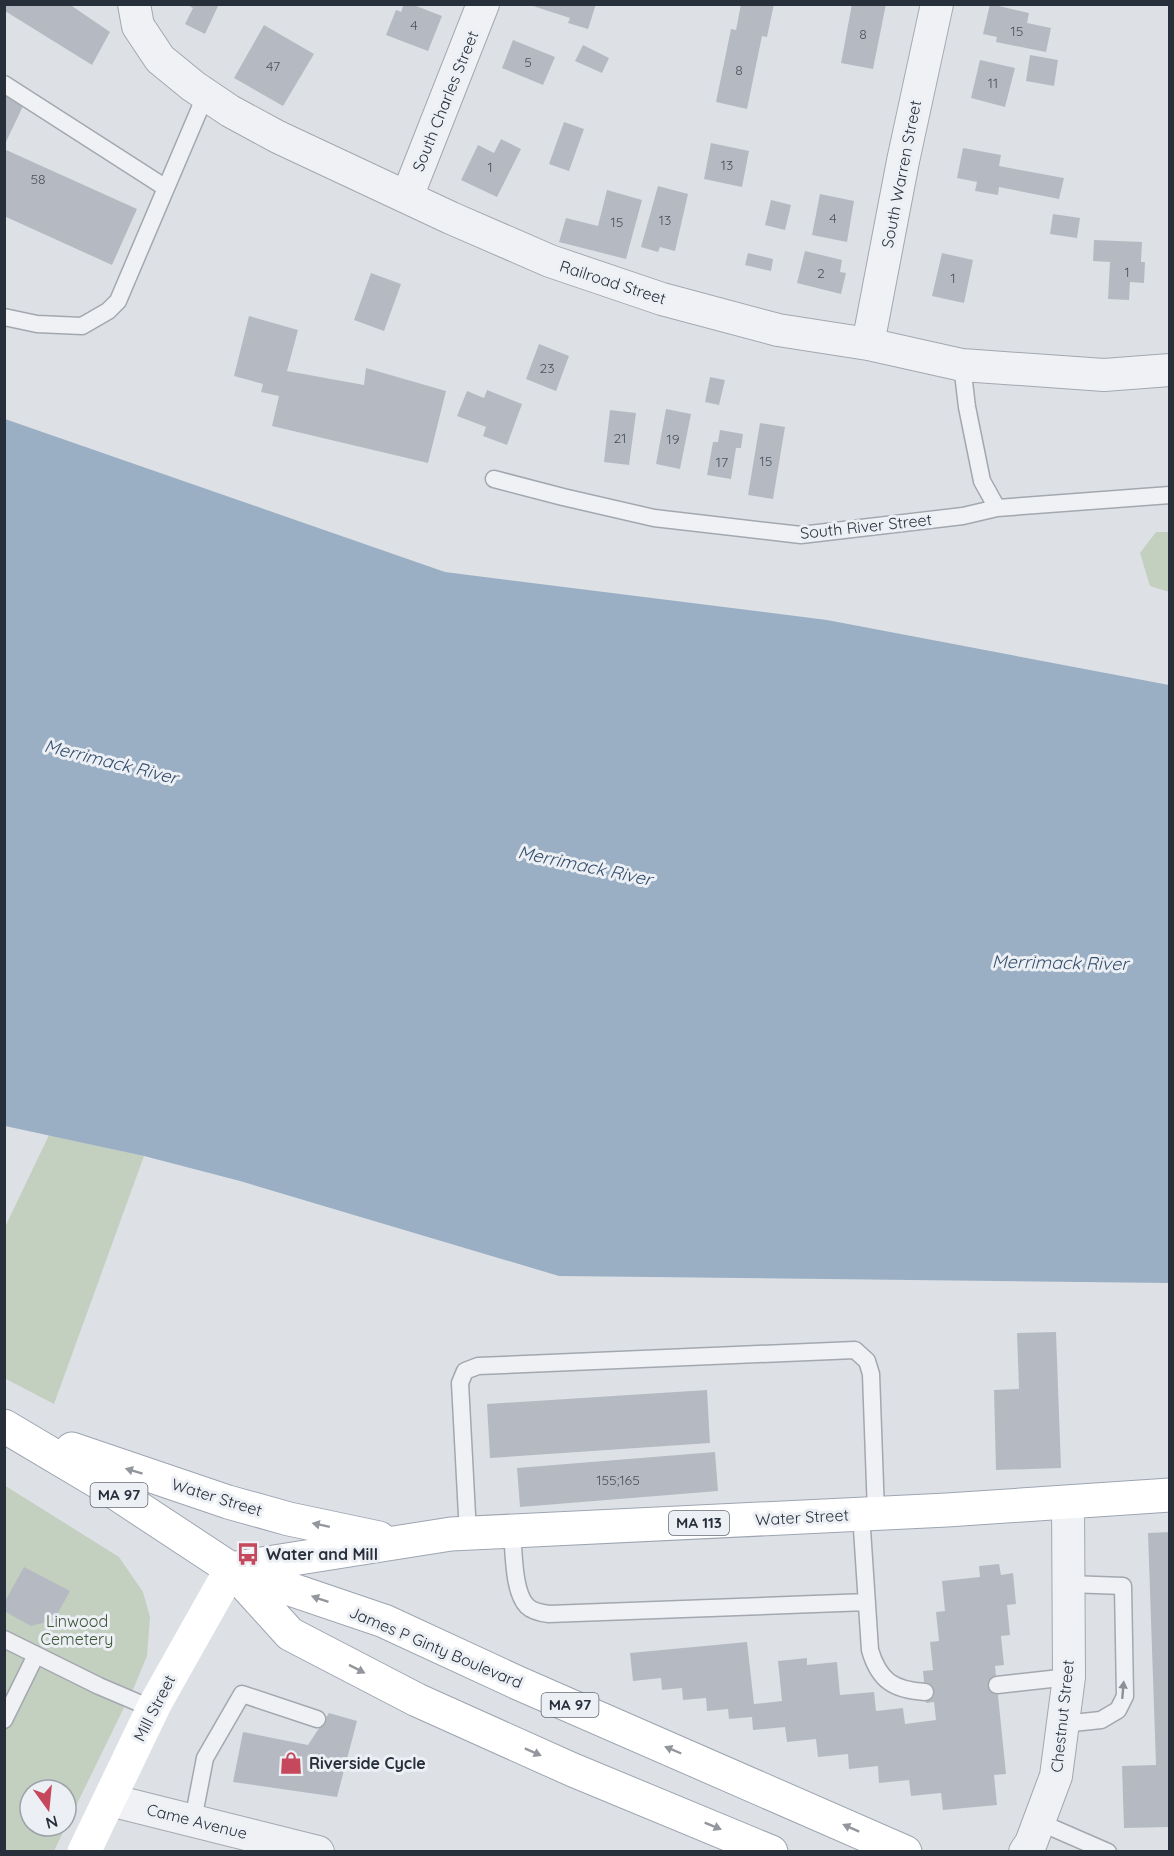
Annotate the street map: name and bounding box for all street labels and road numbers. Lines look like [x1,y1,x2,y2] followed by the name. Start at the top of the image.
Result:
[408,28,482,174] street label: South Charles Street
[877,98,925,250] street label: South Warren Street
[557,255,669,309] street label: Railroad Street
[799,509,933,543] street label: South River Street
[169,1474,265,1520] street label: Water Street
[90,1483,148,1507] road number: MA 97
[755,1505,849,1529] street label: Water Street
[669,1511,729,1535] road number: MA 113
[346,1601,526,1693] street label: James P Ginty Boulevard
[1046,1659,1078,1773] street label: Chestnut Street
[129,1671,179,1745] street label: Mill Street
[542,1693,598,1717] road number: MA 97
[145,1799,249,1843] street label: Came Avenue

